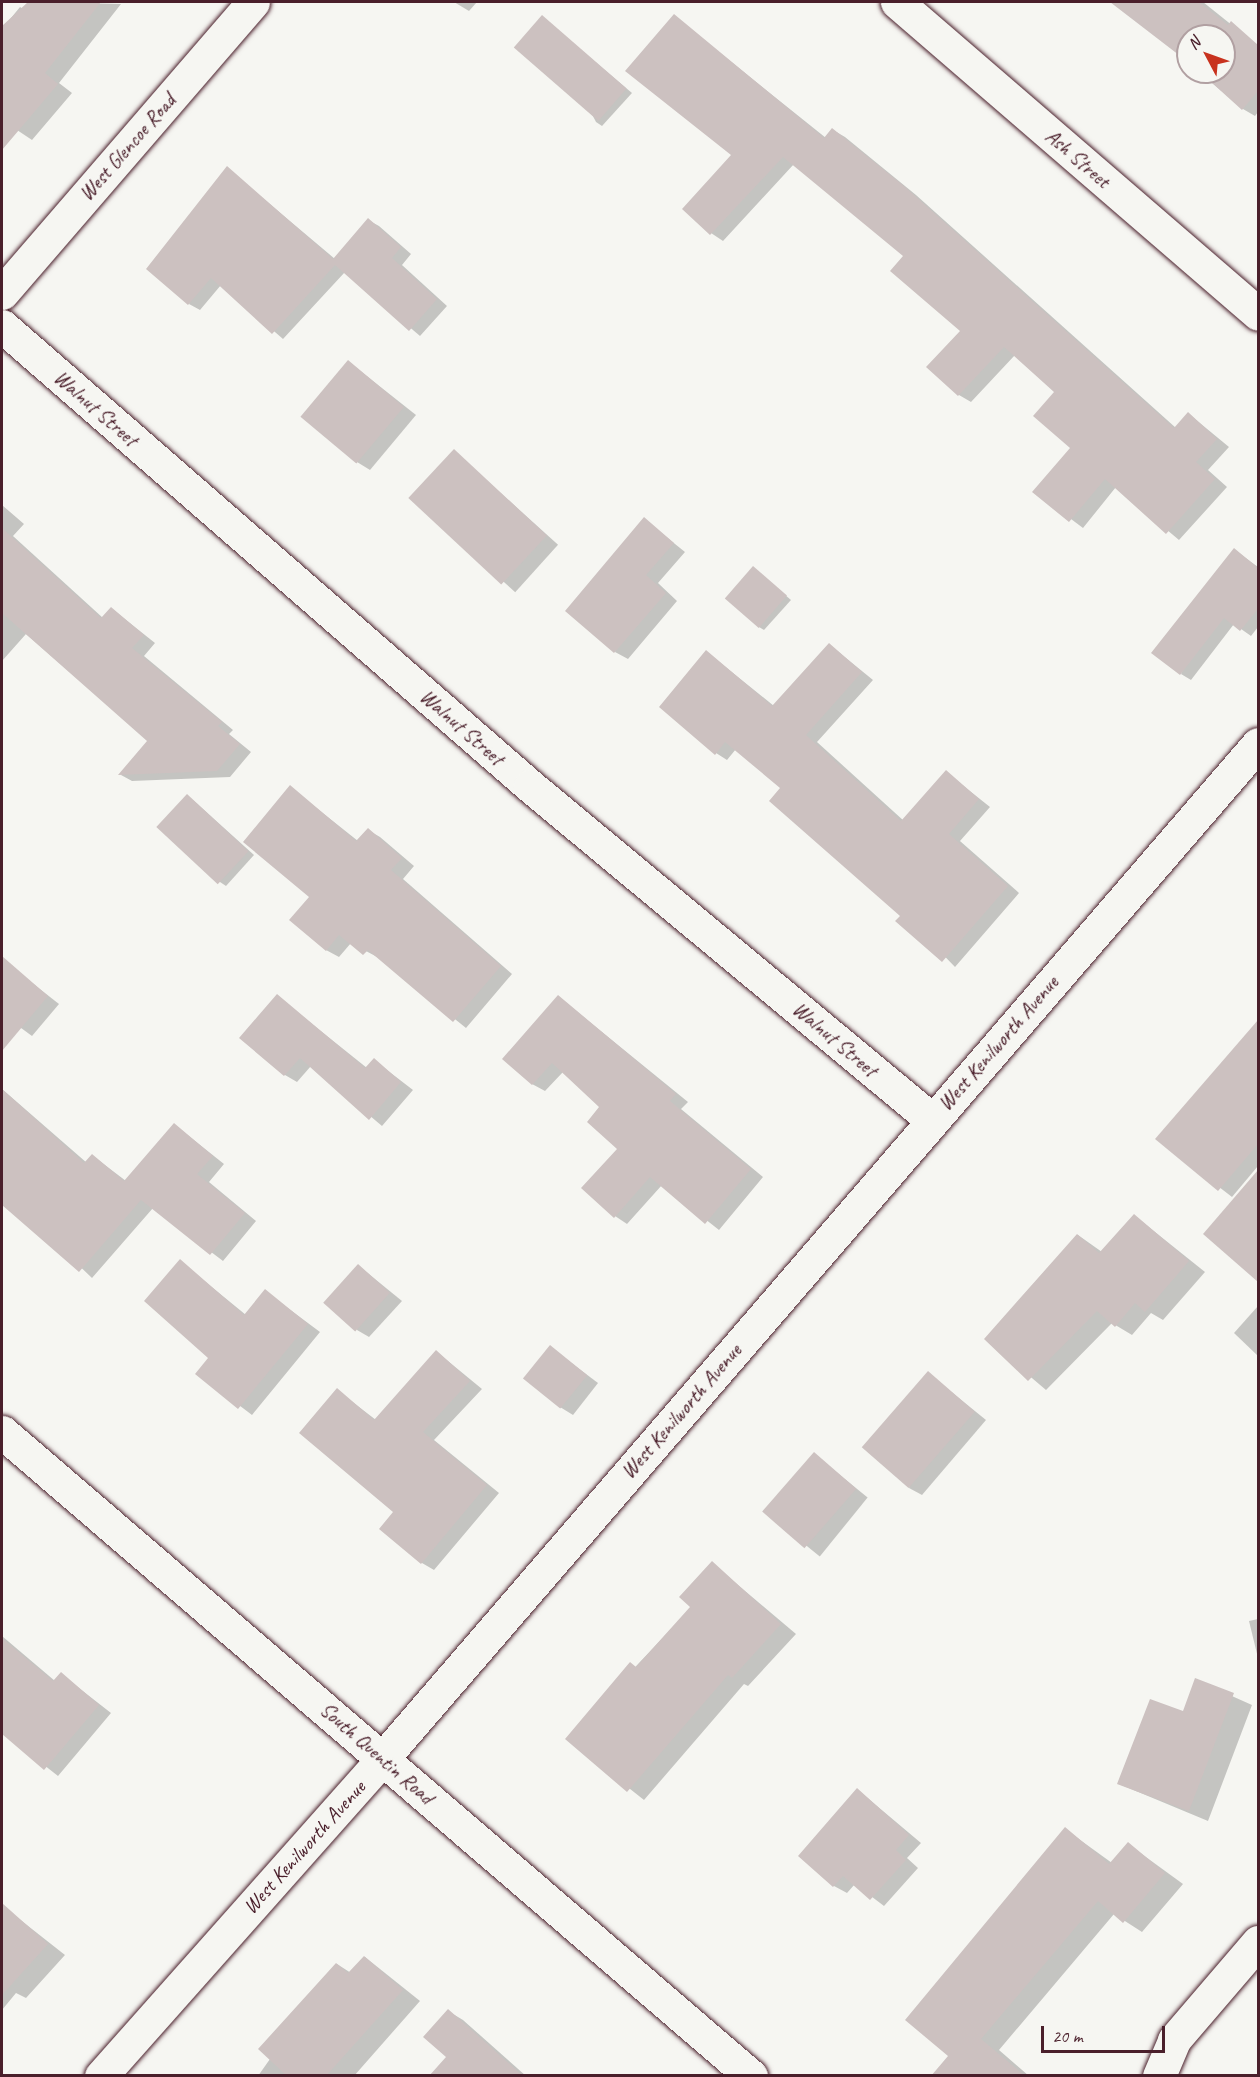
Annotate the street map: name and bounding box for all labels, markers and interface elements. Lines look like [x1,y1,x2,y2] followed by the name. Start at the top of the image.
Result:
[1176,24,1236,84] north arrow
[1183,33,1205,54] text: N
[74,88,180,206] street label: West Glencoe Road
[1040,123,1116,193] street label: Ash Street
[49,365,143,451] street label: Walnut Street
[415,684,509,770] street label: Walnut Street
[933,970,1063,1116] street label: West Kenilworth Avenue
[788,996,882,1082] street label: Walnut Street
[616,1338,746,1484] street label: West Kenilworth Avenue
[315,1697,439,1809] street label: South Quentin Road
[238,1775,370,1919] street label: West Kenilworth Avenue
[1044,2014,1168,2052] scale bar
[1052,2025,1083,2047] text: 20 m

